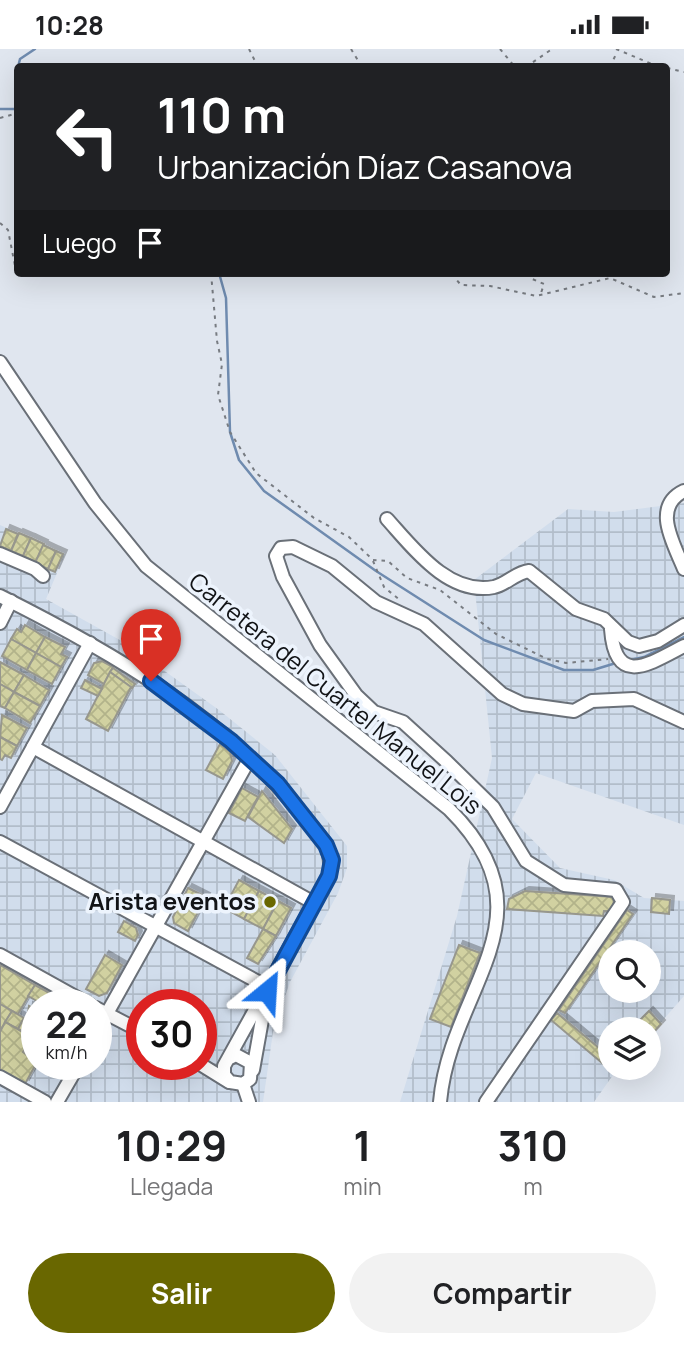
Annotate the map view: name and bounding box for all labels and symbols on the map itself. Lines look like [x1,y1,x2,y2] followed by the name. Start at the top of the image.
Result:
[183,564,489,821] street label: Carretera del Cuartel Manuel Lois
[121,609,181,681] pin
[88,884,256,917] place label: Arista eventos
[262,894,278,910] marker: Arista eventos
[230,954,304,1028] position arrow
[126,989,217,1080] speed limit sign: 30

